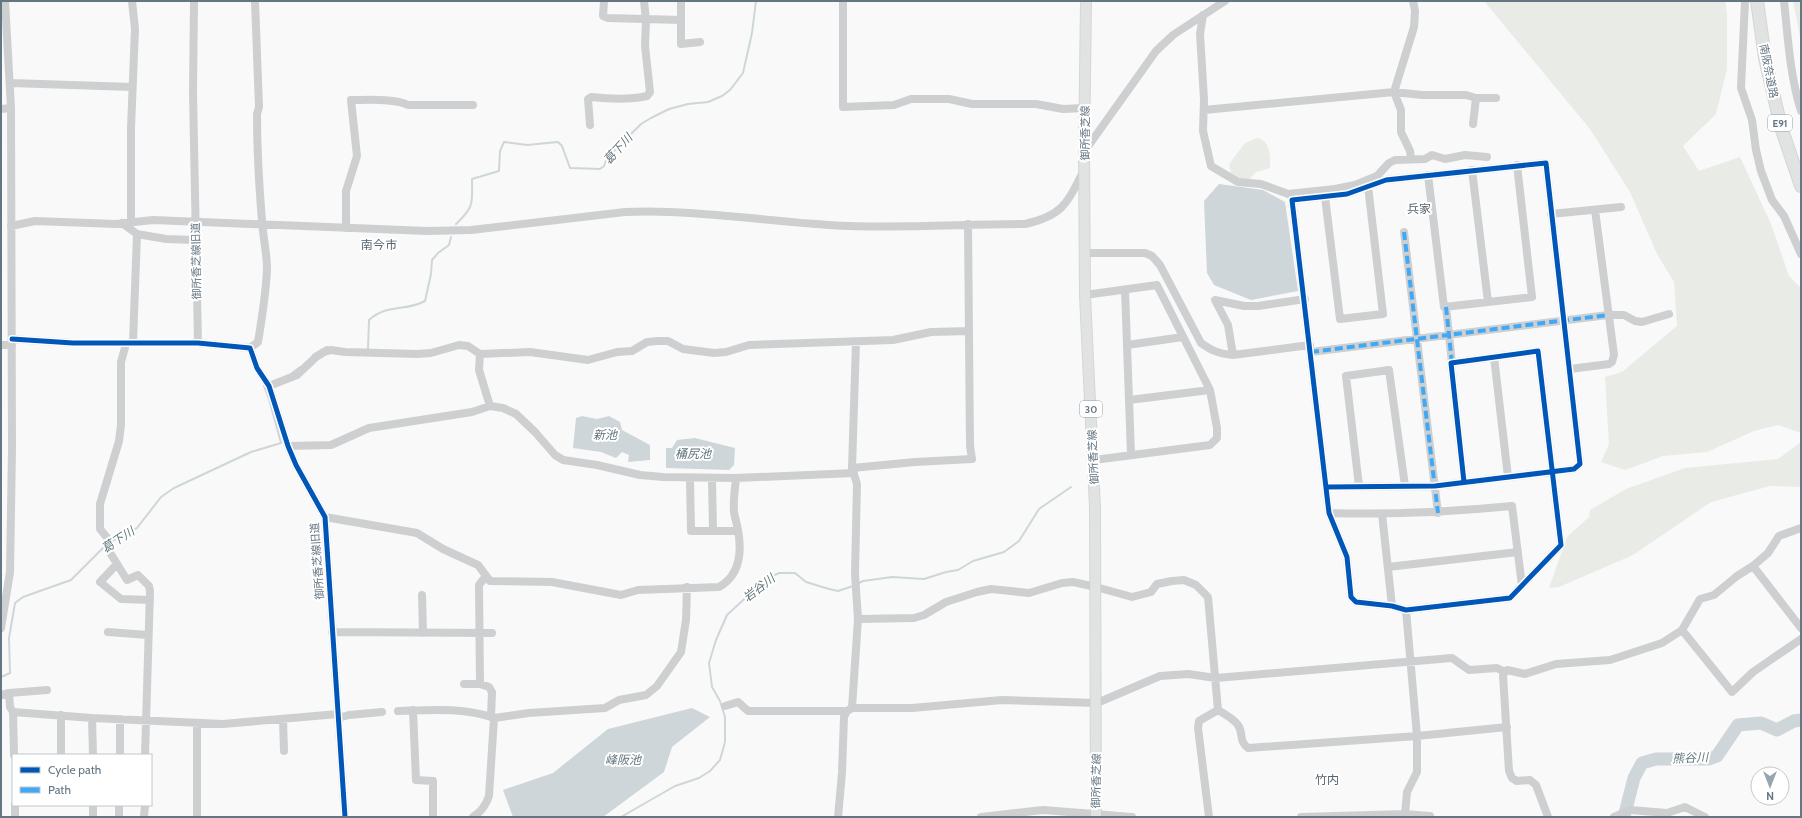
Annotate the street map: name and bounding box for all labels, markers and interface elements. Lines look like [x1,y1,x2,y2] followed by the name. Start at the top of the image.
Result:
[1757,43,1781,99] street label: 南阪奈道路
[1078,106,1092,162] street label: 御所香芝線
[1768,115,1792,131] road number: E91
[600,129,637,167] water label: 葛下川
[1407,201,1431,216] district label: 兵家
[188,222,204,301] street label: 御所香芝線旧道
[361,237,397,252] district label: 南今市
[1080,401,1102,417] road number: 30
[593,427,618,442] water label: 新池
[1085,429,1101,486] street label: 御所香芝線
[675,446,712,461] water label: 桶尻池
[99,522,139,556] water label: 葛下川
[307,522,327,601] street label: 御所香芝線旧道
[740,569,779,605] water label: 岩谷川
[1672,749,1710,766] water label: 熊谷川
[605,752,642,767] water label: 峰阪池
[1089,753,1103,810] street label: 御所香芝線
[12,754,152,806] legend
[48,762,101,777] text: Cycle path
[1750,766,1790,806] north arrow
[1315,772,1339,787] district label: 竹内
[48,782,71,797] text: Path
[1766,789,1774,803] text: N

